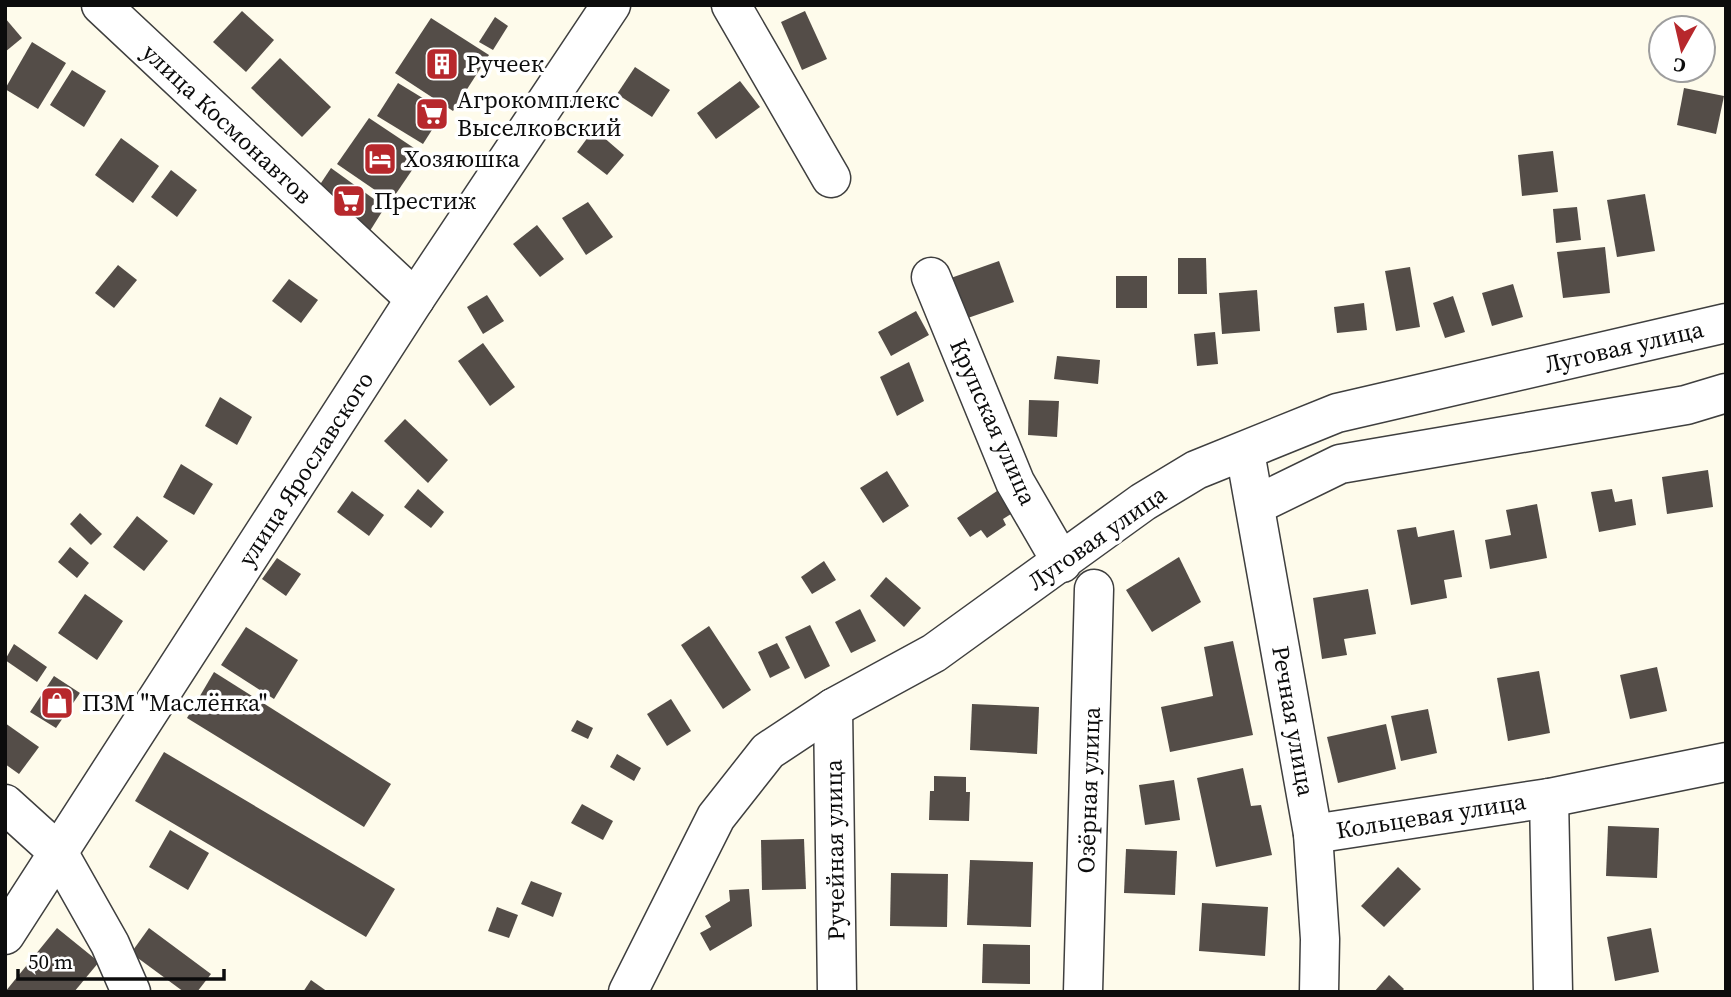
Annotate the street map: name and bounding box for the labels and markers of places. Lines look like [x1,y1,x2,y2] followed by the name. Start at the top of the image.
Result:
[423,45,461,83] building icon: Ручеек
[466,47,544,80] place label: Ручеек
[457,83,622,144] place label: Агрокомплекс Выселковский
[413,95,451,133] supermarket icon: Агрокомплекс Выселковский
[361,140,399,178] hotel icon: Хозяюшка
[404,142,521,175] place label: Хозяюшка
[330,182,368,220] supermarket icon: Престиж
[374,184,476,217] place label: Престиж
[38,684,76,722] shop icon: ПЗМ "Маслёнка"
[82,686,267,719] place label: ПЗМ "Маслёнка"

